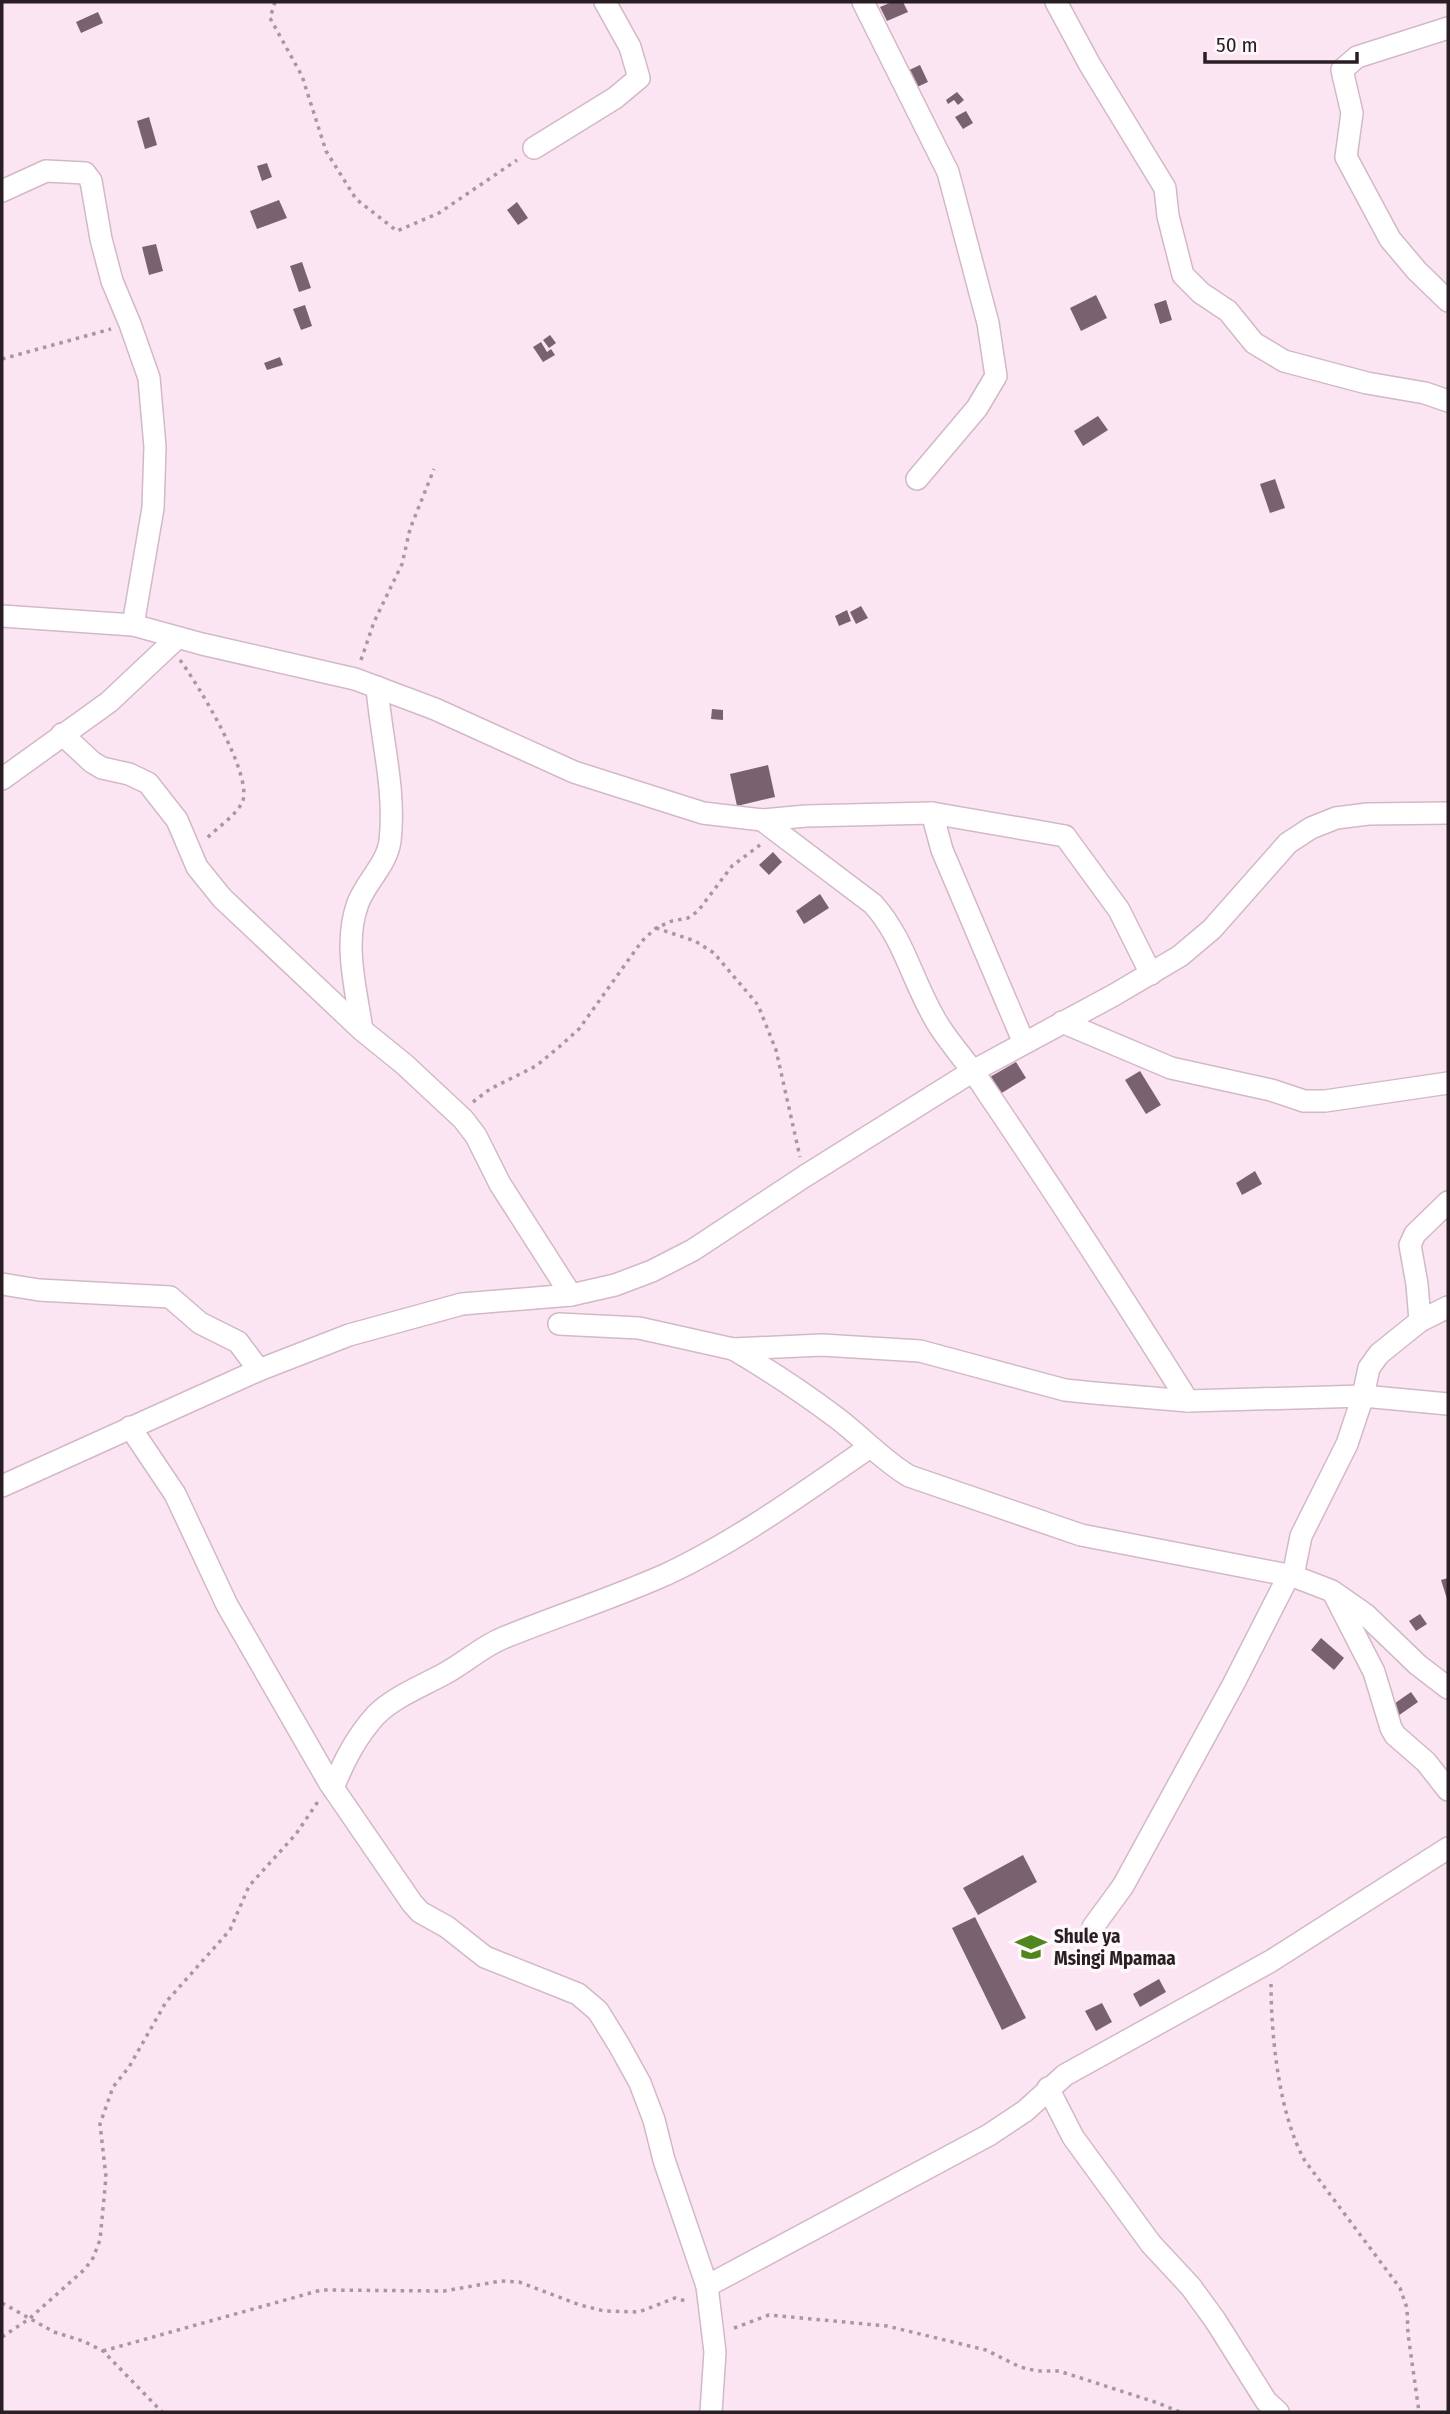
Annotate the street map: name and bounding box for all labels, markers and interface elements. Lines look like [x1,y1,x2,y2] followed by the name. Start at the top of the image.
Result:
[1205,21,1357,65] scale bar
[1216,32,1258,58] text: 50 m
[1054,1925,1176,1970] place label: Shule ya Msingi Mpamaa
[1014,1930,1048,1964] school or university icon: Shule ya Msingi Mpamaa

